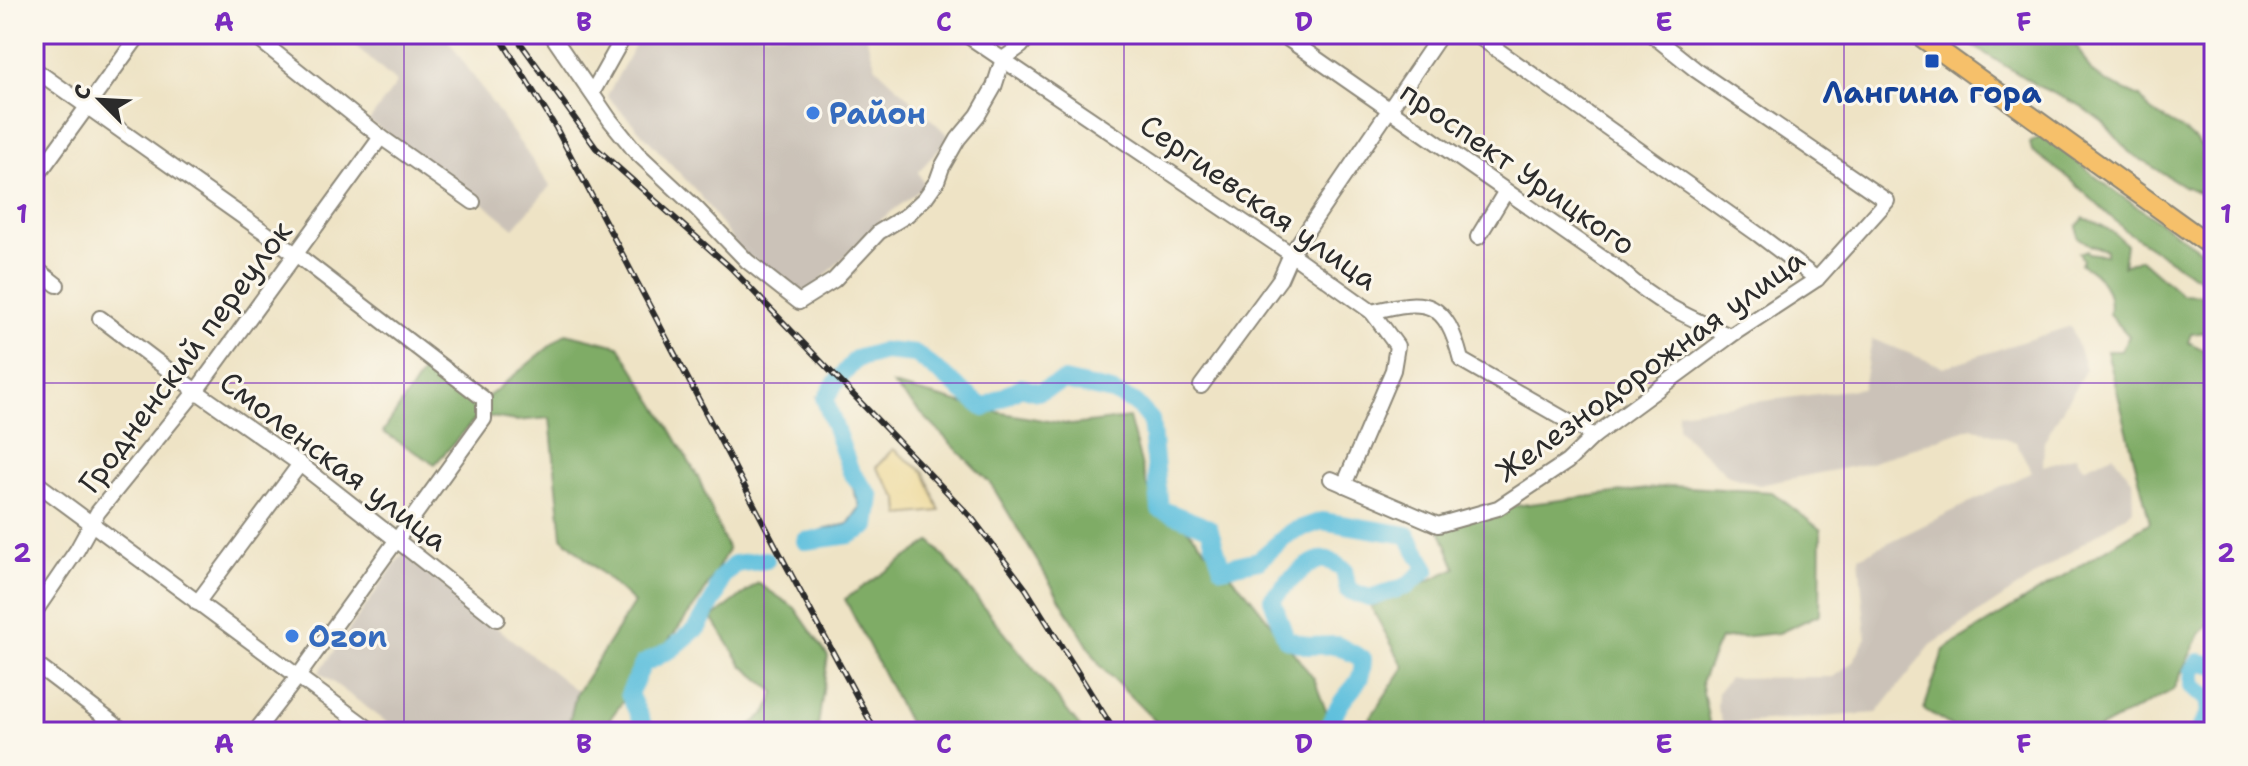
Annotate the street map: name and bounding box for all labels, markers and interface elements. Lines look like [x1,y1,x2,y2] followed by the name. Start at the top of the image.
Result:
[214,4,234,39] text: A
[576,4,592,39] text: B
[936,4,952,39] text: C
[1295,4,1313,39] text: D
[1655,4,1673,39] text: E
[2016,4,2032,39] text: F
[1923,52,1941,70] marker: Лангина гора
[60,60,140,140] north arrow
[1392,71,1644,265] street label: проспект Урицкого
[1822,72,2042,113] place label: Лангина гора
[66,80,98,104] text: С
[829,93,926,134] place label: Район
[804,104,822,122] marker: Район
[1132,104,1386,300] street label: Сергиевская улица
[16,196,28,231] text: 1
[2220,196,2232,231] text: 1
[69,212,301,502] street label: Гродненский переулок
[1487,239,1813,491] street label: Железнодорожная улица
[211,362,457,561] street label: Смоленская улица
[13,535,31,570] text: 2
[2217,535,2235,570] text: 2
[308,616,387,657] place label: Ozon
[283,627,301,645] marker: Ozon
[214,726,234,761] text: A
[576,726,592,761] text: B
[936,726,952,761] text: C
[1295,726,1313,761] text: D
[1655,726,1673,761] text: E
[2016,726,2032,761] text: F

